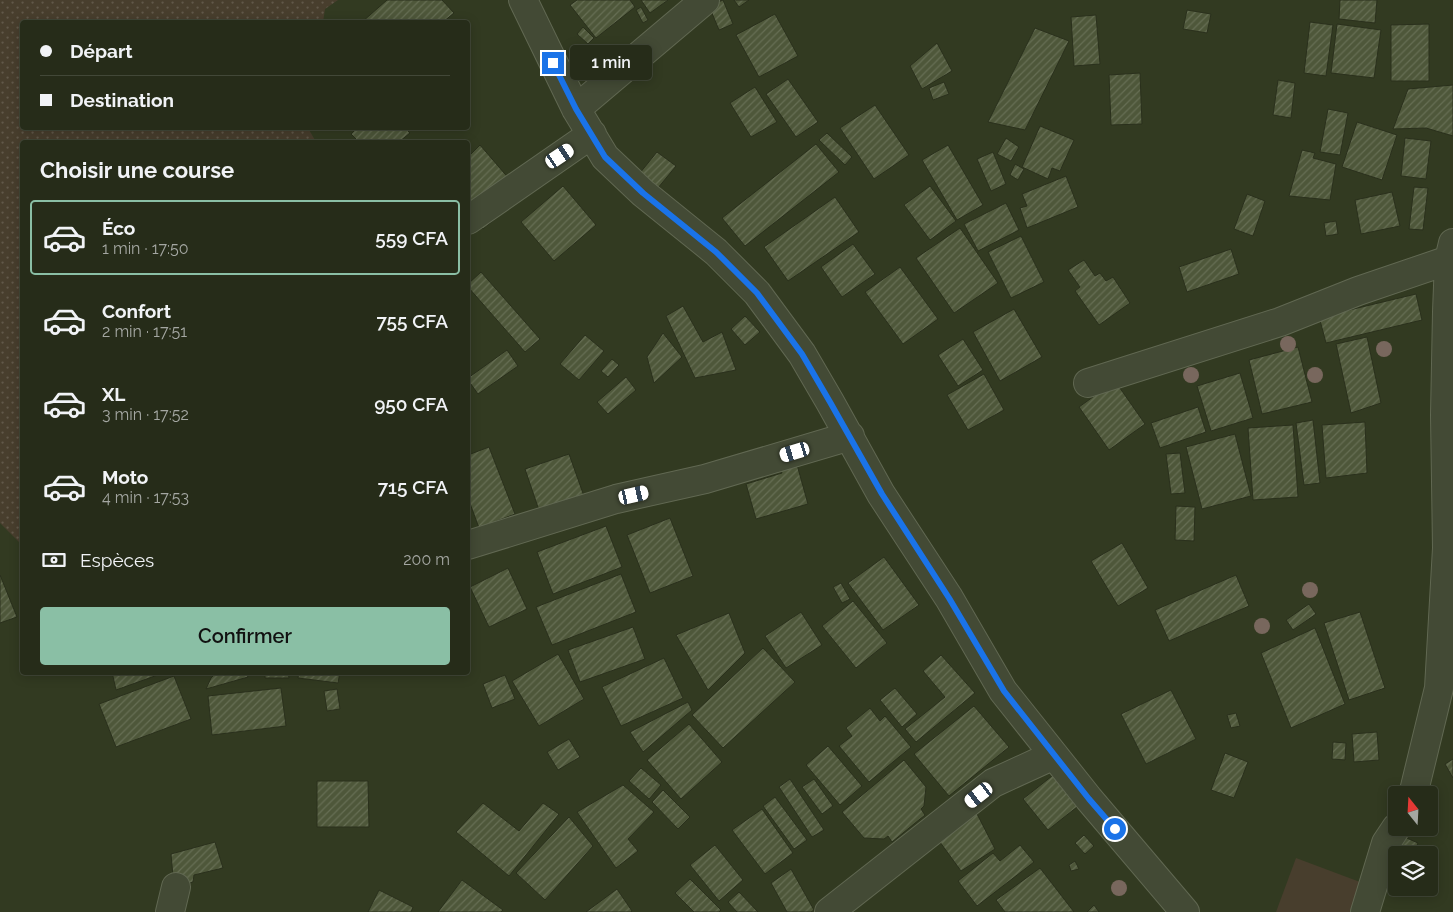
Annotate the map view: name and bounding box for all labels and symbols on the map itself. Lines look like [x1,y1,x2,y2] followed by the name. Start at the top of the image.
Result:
[570,46,653,80] callout: 1 min
[542,52,564,74] route end
[543,141,576,171] car
[778,440,811,464] car
[617,484,650,506] car
[962,780,995,810] car
[1388,786,1438,836] north arrow
[1104,818,1126,840] route start

